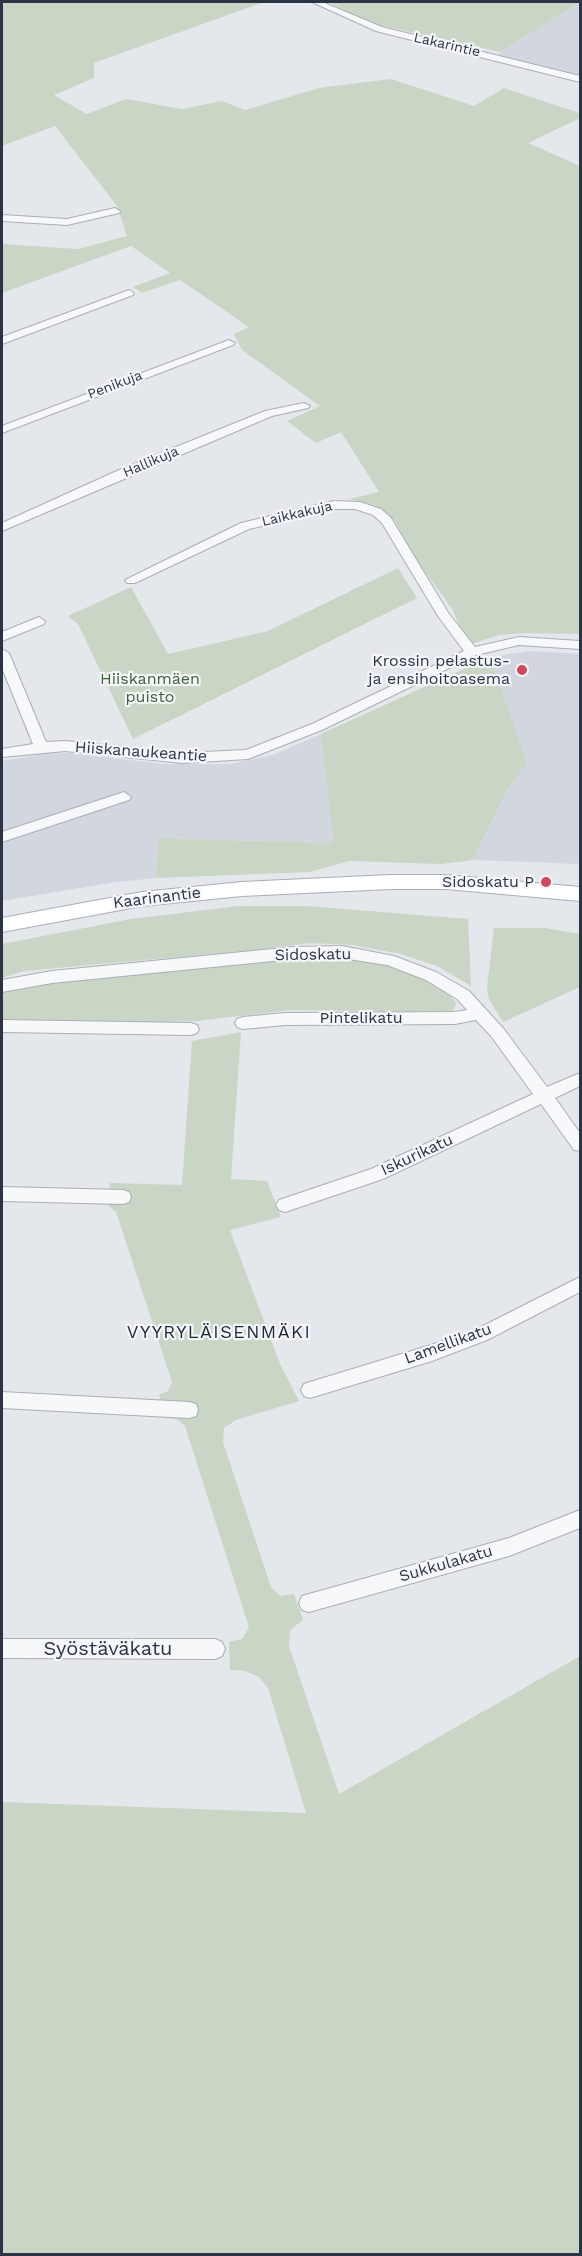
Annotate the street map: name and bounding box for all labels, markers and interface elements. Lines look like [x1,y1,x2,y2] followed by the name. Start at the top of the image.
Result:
[412,29,482,61] street label: Lakarintie
[85,367,145,403] street label: Penikuja
[121,443,181,481] street label: Hallikuja
[260,498,334,530] street label: Laikkakuja
[368,651,510,689] place label: Krossin pelastus- ja ensihoitoasema
[515,663,529,677] marker: Krossin pelastus- ja ensihoitoasema
[100,669,200,707] park label: Hiiskanmäen puisto
[74,738,208,766] street label: Hiiskanaukeantie
[442,872,534,892] place label: Sidoskatu P
[539,875,553,889] marker: Sidoskatu P
[112,883,202,913] street label: Kaarinantie
[274,945,352,965] street label: Sidoskatu
[319,1008,403,1028] street label: Pintelikatu
[378,1130,456,1180] street label: Iskurikatu
[402,1319,494,1369] street label: Lamellikatu
[127,1322,311,1344] district label: VYYRYLÄISENMÄKI
[397,1542,495,1586] street label: Sukkulakatu
[44,1637,172,1661] street label: Syöstäväkatu

